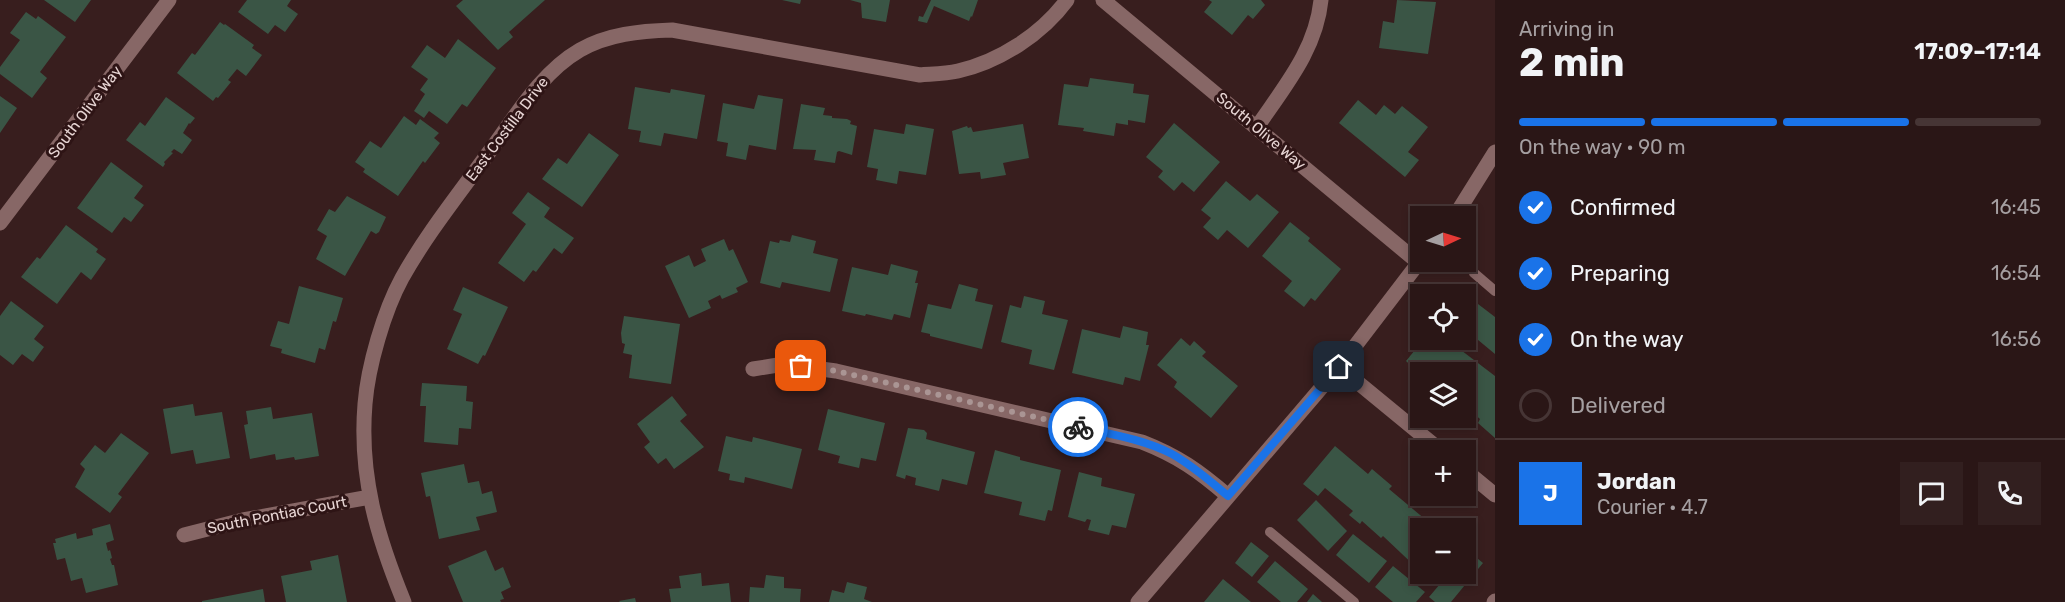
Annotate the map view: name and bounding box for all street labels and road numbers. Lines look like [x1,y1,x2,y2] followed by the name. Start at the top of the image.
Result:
[44,62,126,162] street label: South Olive Way
[462,73,552,185] street label: East Costilla Drive
[1213,88,1309,174] street label: South Olive Way
[206,493,348,537] street label: South Pontiac Court

